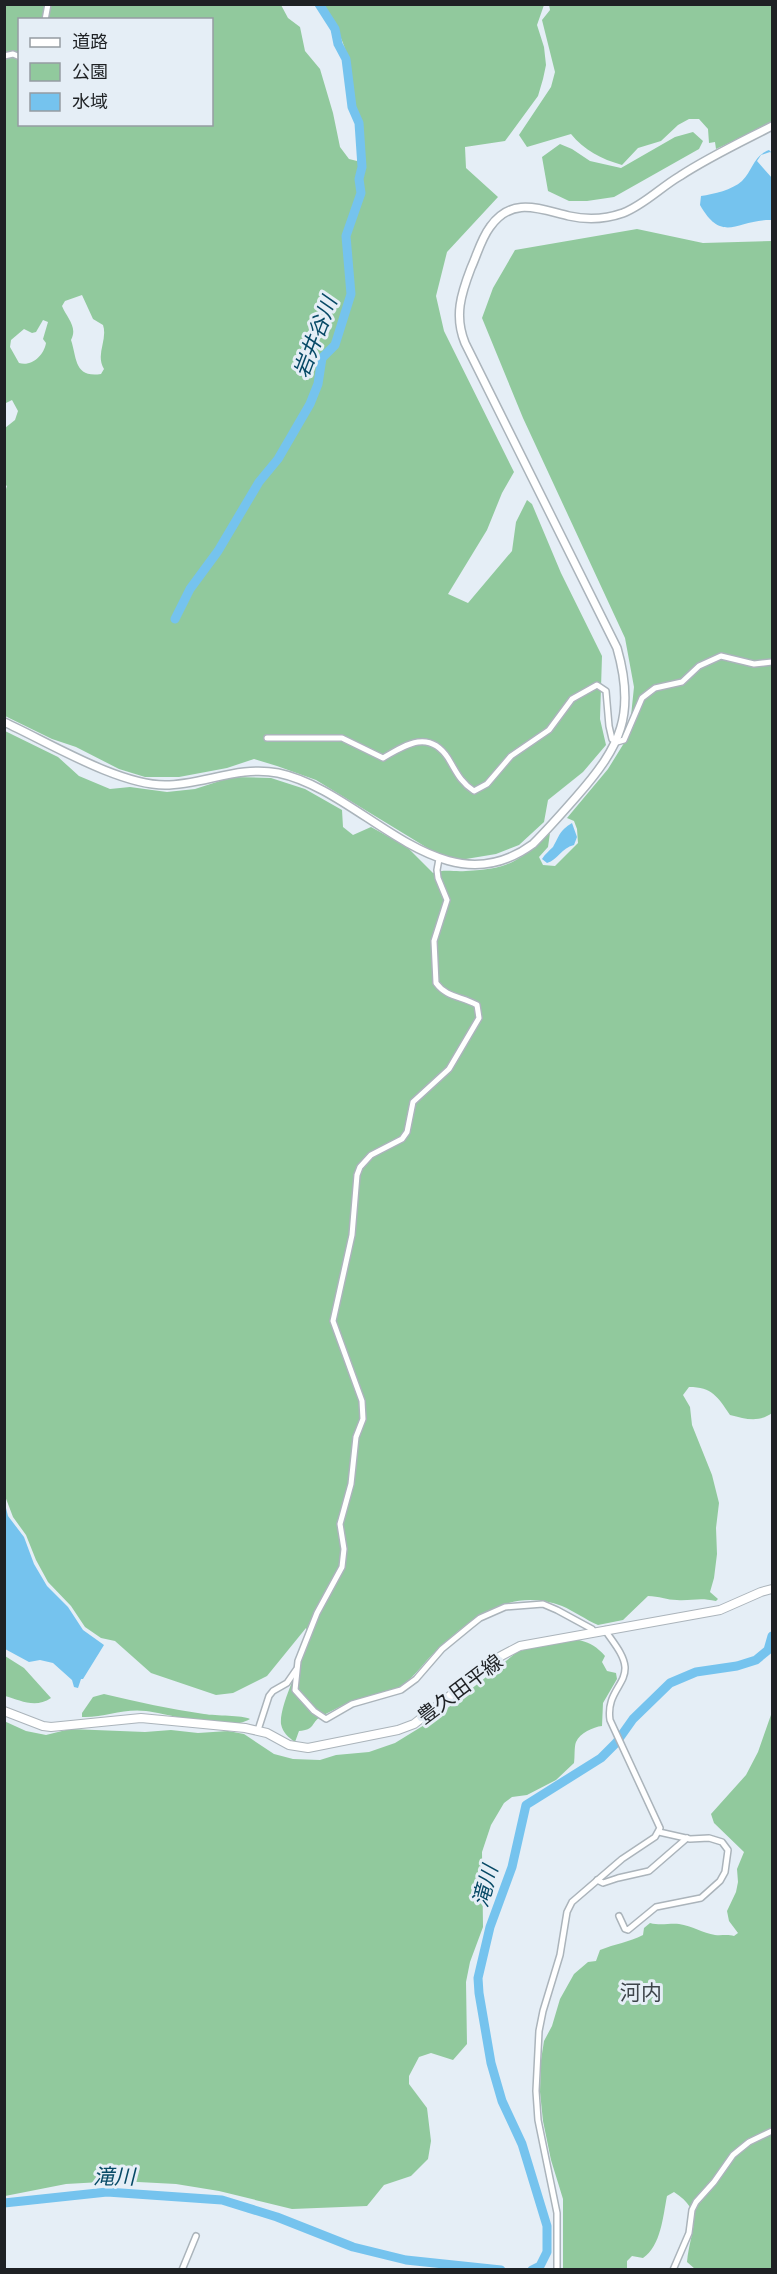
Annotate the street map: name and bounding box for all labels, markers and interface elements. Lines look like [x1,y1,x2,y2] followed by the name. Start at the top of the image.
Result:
[18,18,213,126] legend
[72,32,108,52] text: 道路
[72,62,108,82] text: 公園
[72,92,108,112] text: 水域
[289,292,342,380] water label: 岩井谷川
[413,1650,507,1728] street label: 豊久田平線
[468,1861,502,1909] water label: 滝川
[620,1981,662,2004] district label: 河内
[93,2165,137,2188] water label: 滝川

